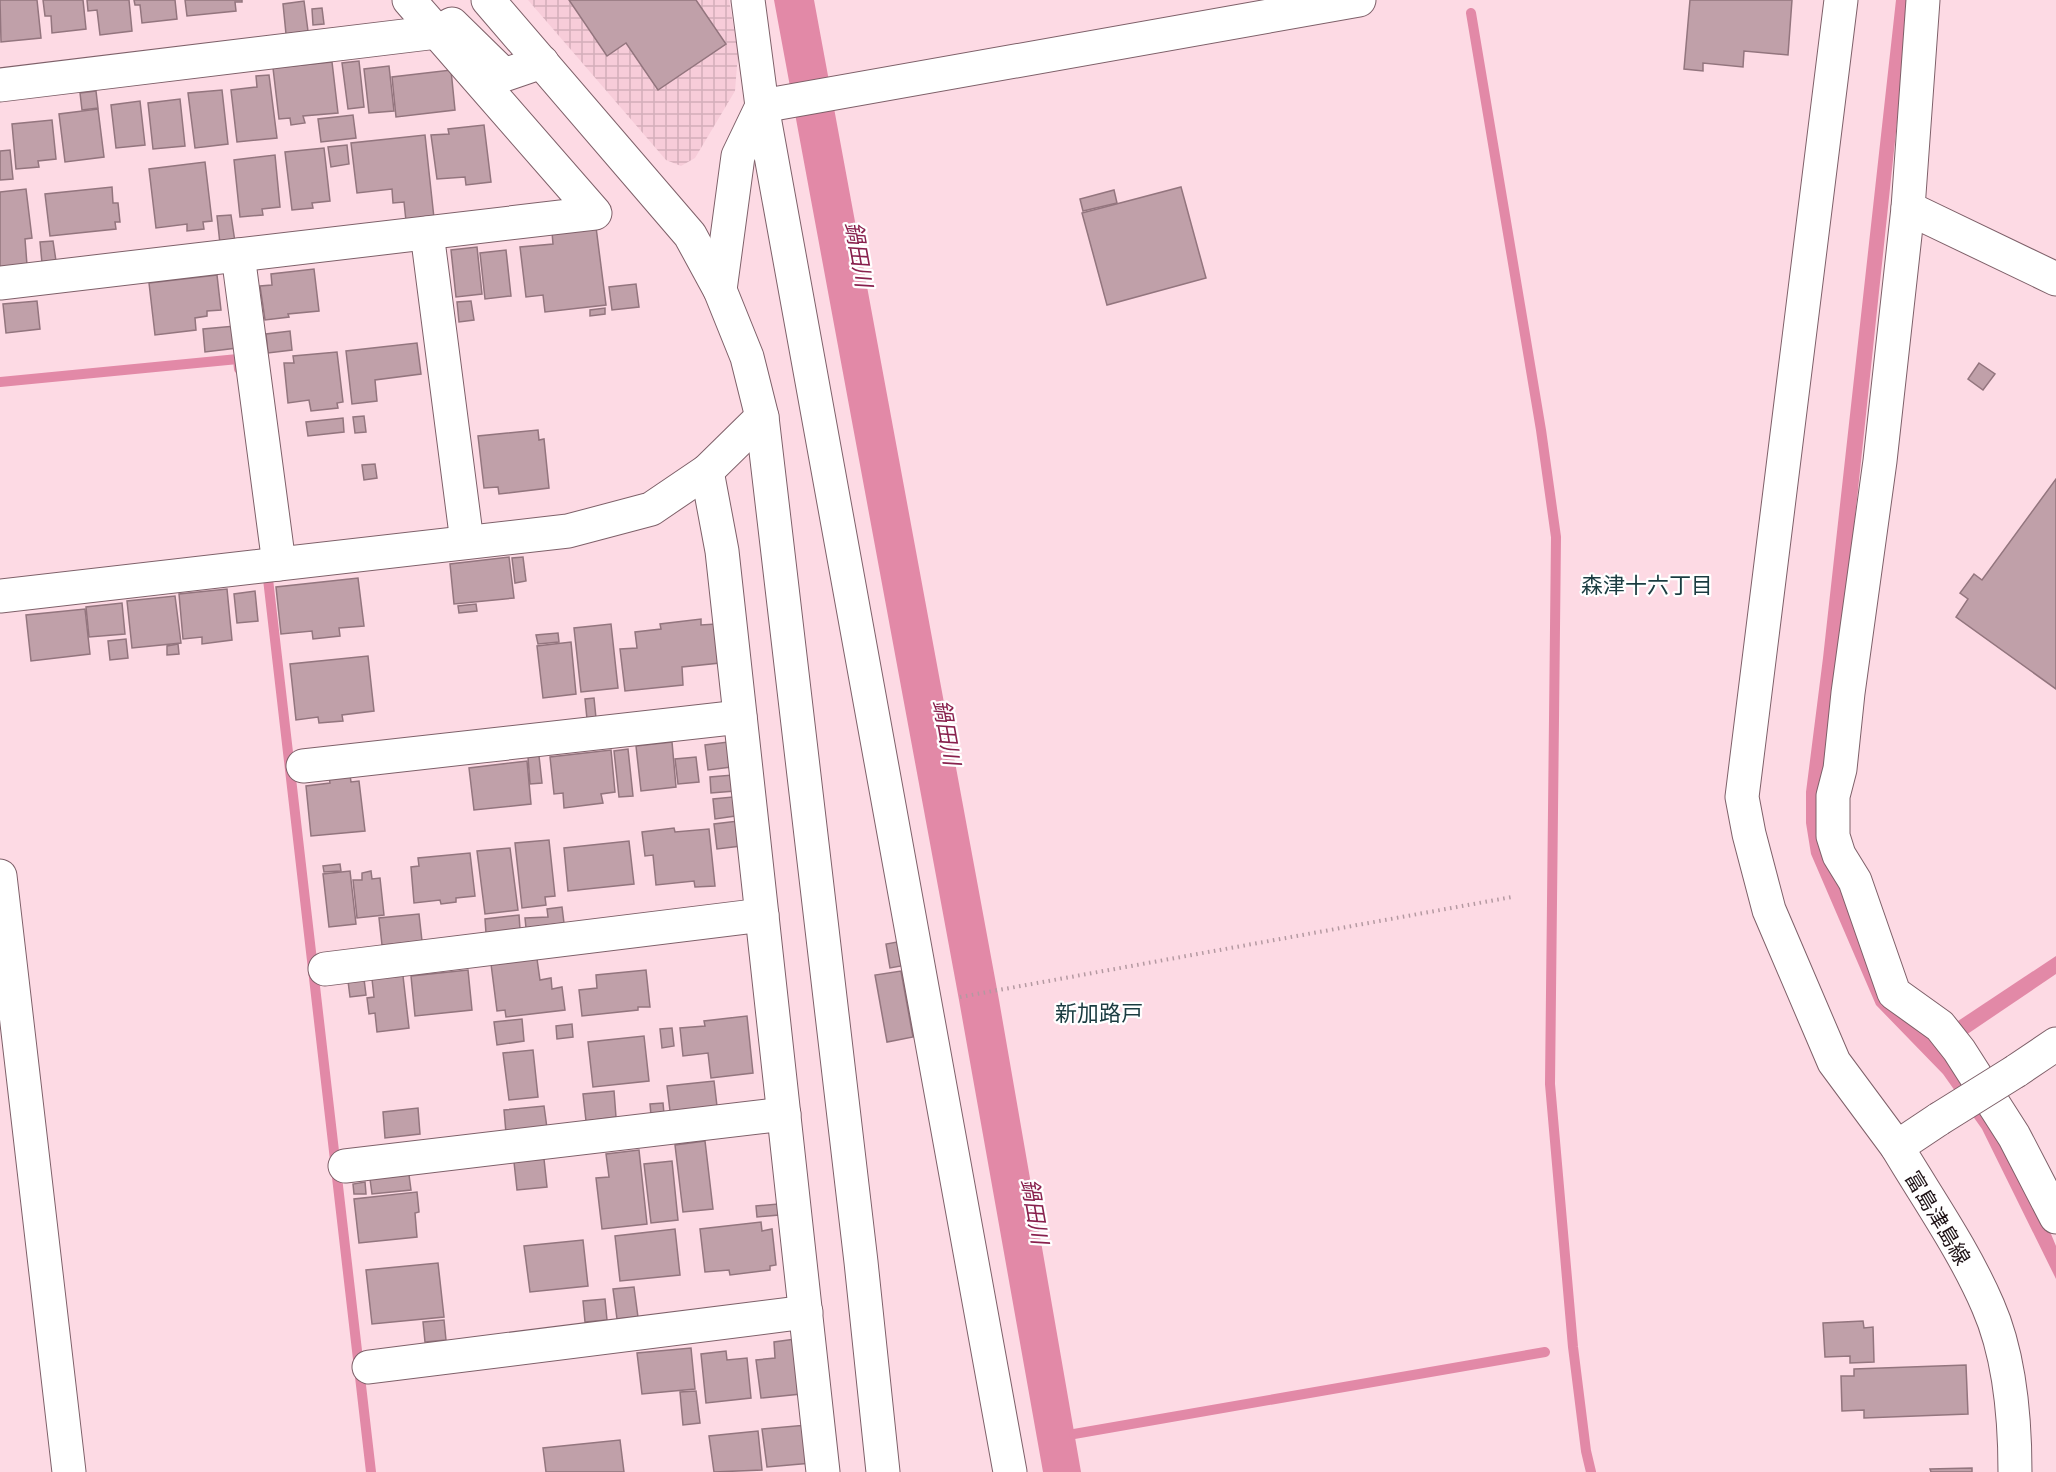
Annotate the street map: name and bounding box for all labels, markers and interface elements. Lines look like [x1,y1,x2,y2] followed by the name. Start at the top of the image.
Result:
[840,219,883,291] water label: 鍋田川
[1581,567,1713,599] district label: 森津十六丁目
[928,697,971,769] water label: 鍋田川
[1055,995,1143,1027] district label: 新加路戸
[1899,1164,1979,1270] street label: 富島津島線
[1016,1176,1059,1248] water label: 鍋田川

